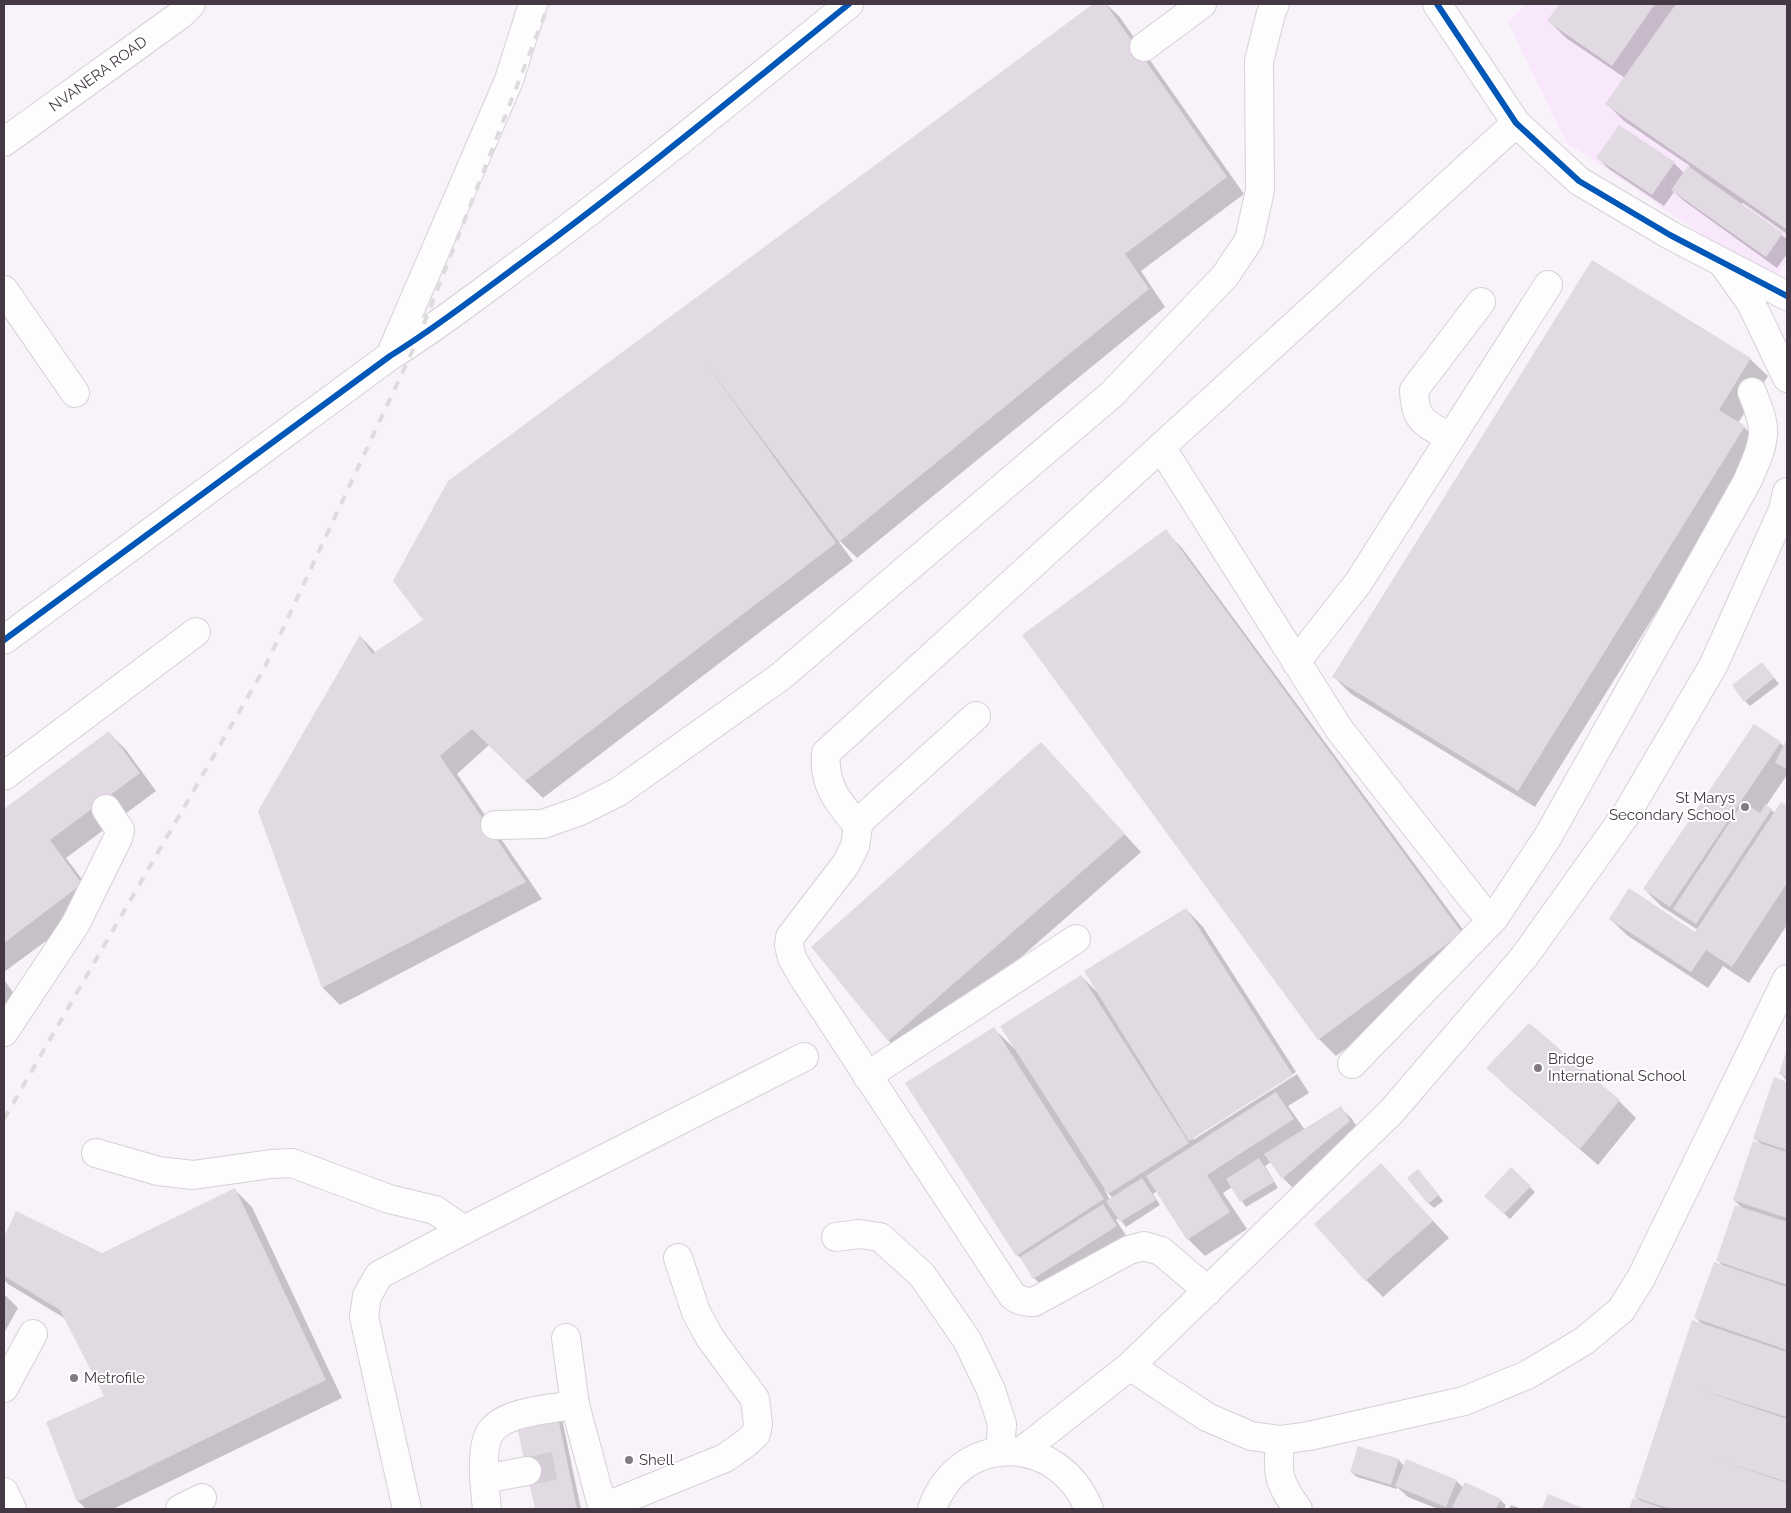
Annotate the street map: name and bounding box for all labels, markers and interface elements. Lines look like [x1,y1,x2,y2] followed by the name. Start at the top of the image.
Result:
[46,32,151,116] street label: NVANERA ROAD
[1609,789,1736,824] place label: St Marys Secondary School
[1739,801,1751,813] marker: St Marys Secondary School
[1548,1050,1687,1085] place label: Bridge International School
[1532,1062,1544,1074] marker: Bridge International School
[84,1369,145,1387] place label: Metrofile
[68,1372,80,1384] marker: Metrofile
[639,1451,675,1469] place label: Shell
[623,1454,635,1466] marker: Shell

